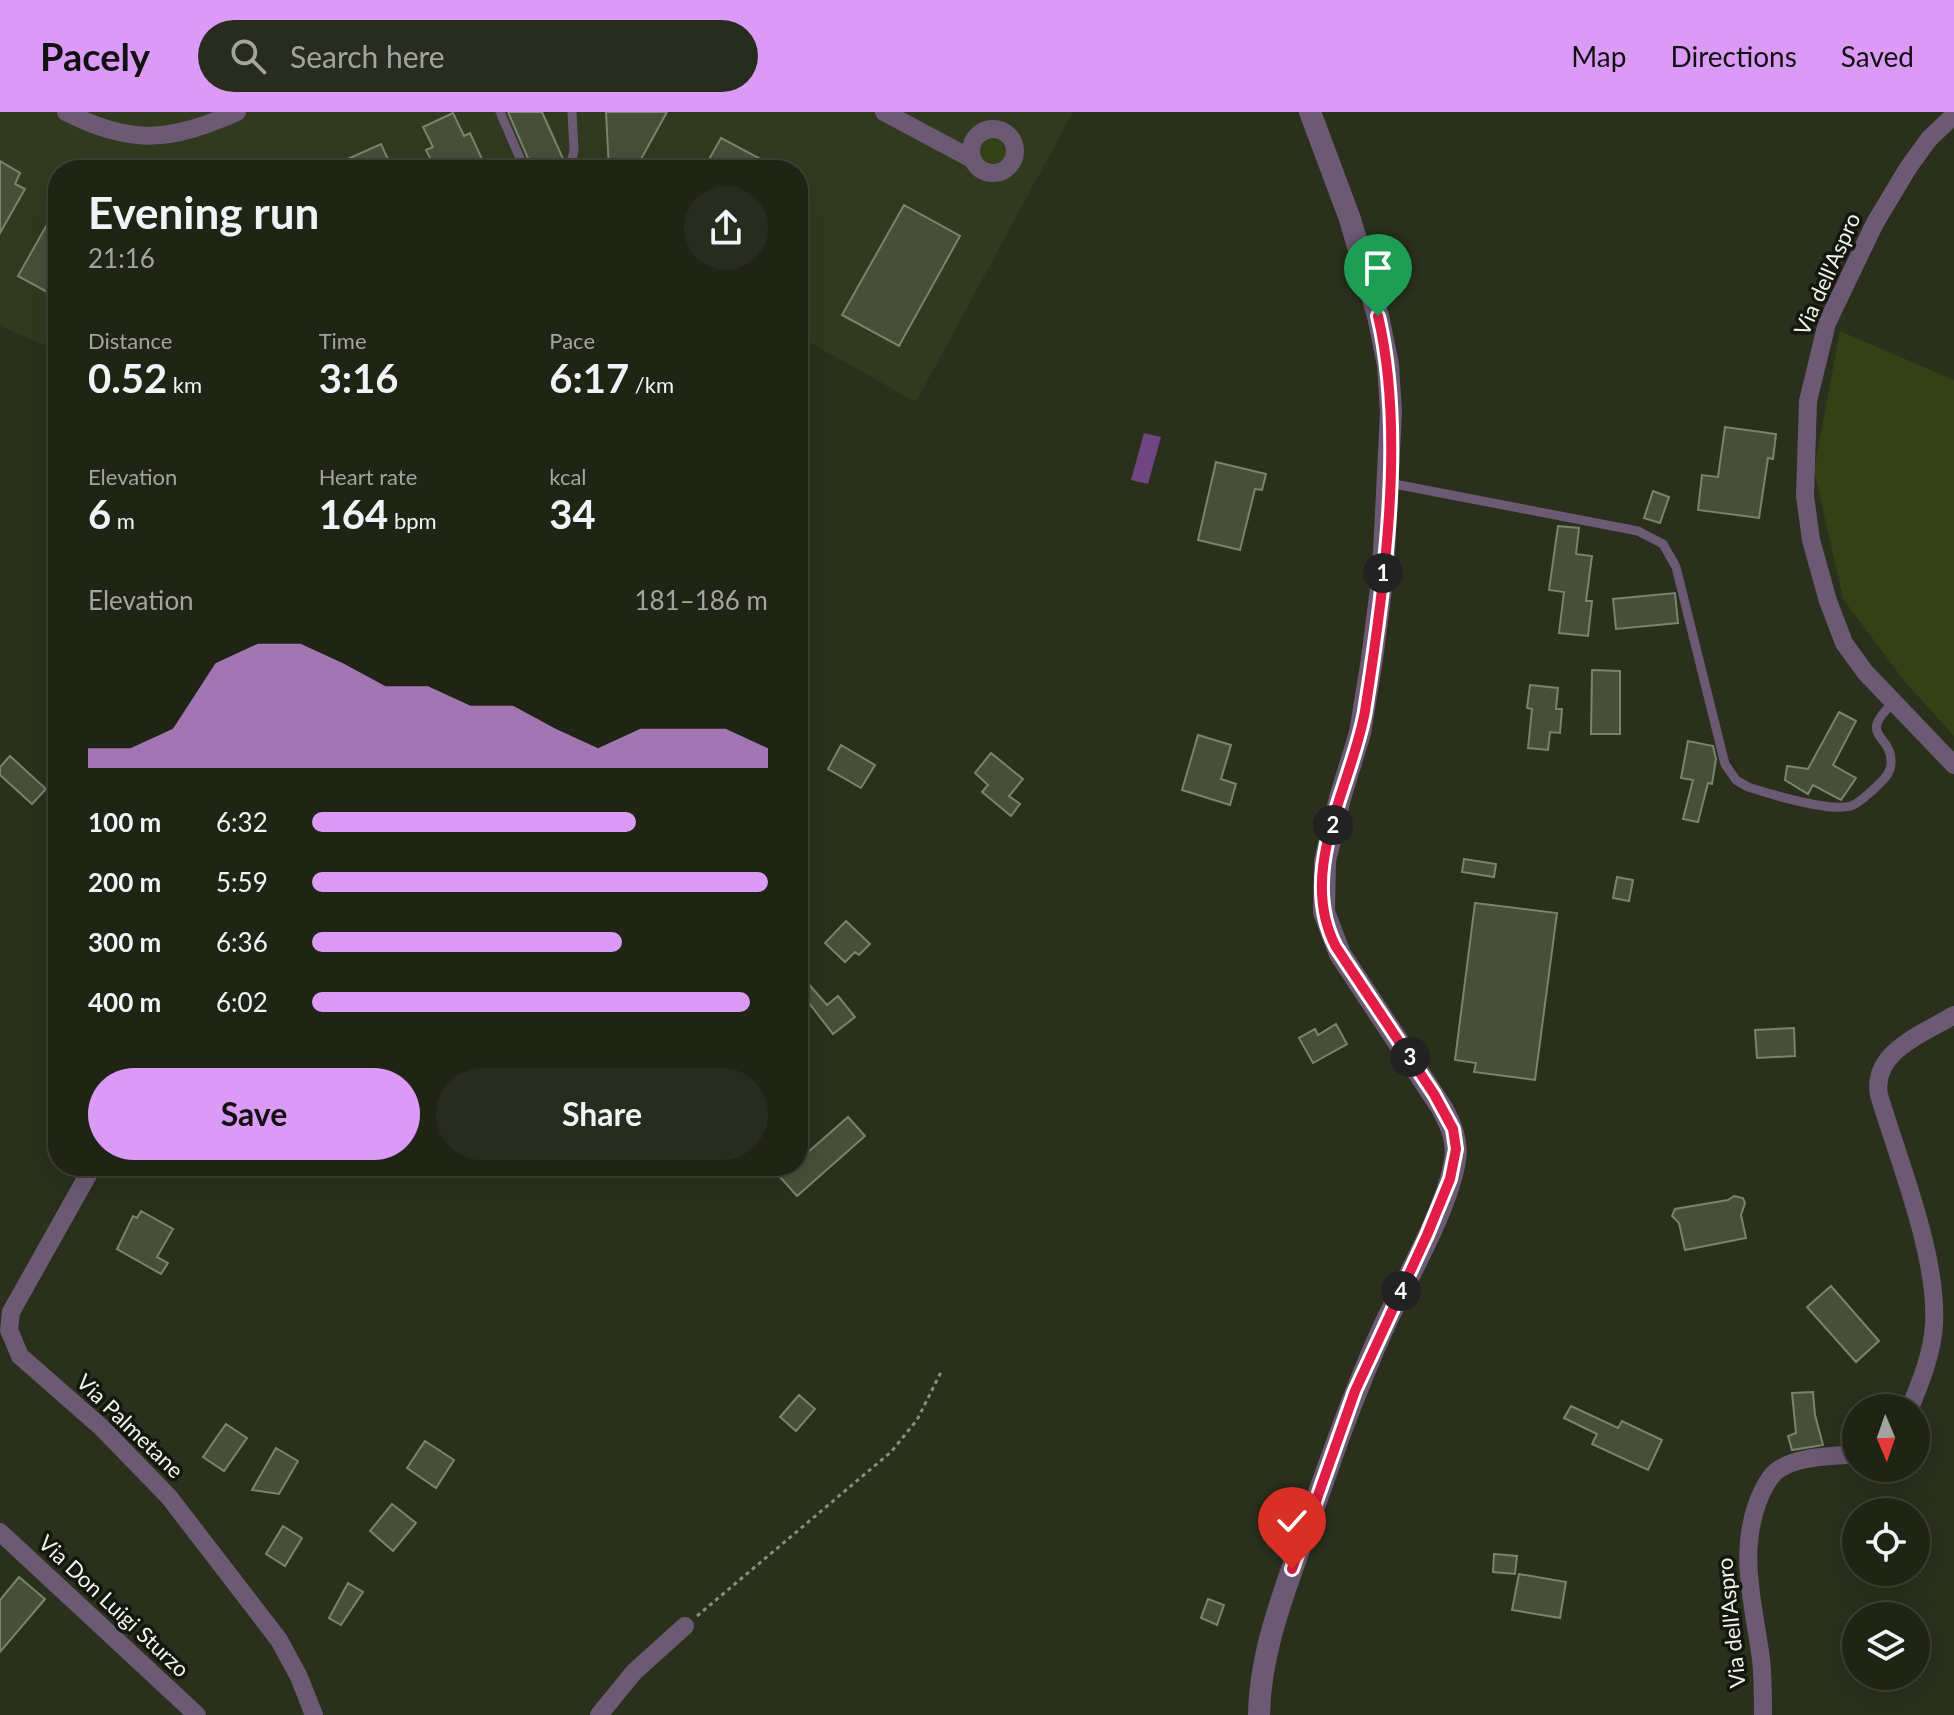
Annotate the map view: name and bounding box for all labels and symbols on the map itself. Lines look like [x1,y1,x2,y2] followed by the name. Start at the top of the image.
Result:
[1788,208,1866,339] street label: Via dell'Aspro
[1344,234,1412,316] pin
[1363,553,1403,593] pin: 1
[1313,805,1353,845] pin: 2
[1390,1037,1430,1077] pin: 3
[1381,1271,1421,1311] pin: 4
[71,1368,189,1483] street label: Via Palmetane
[1842,1394,1930,1482] north arrow
[1258,1487,1326,1569] pin
[33,1529,195,1682] street label: Via Don Luigi Sturzo
[1710,1556,1751,1690] street label: Via dell'Aspro

